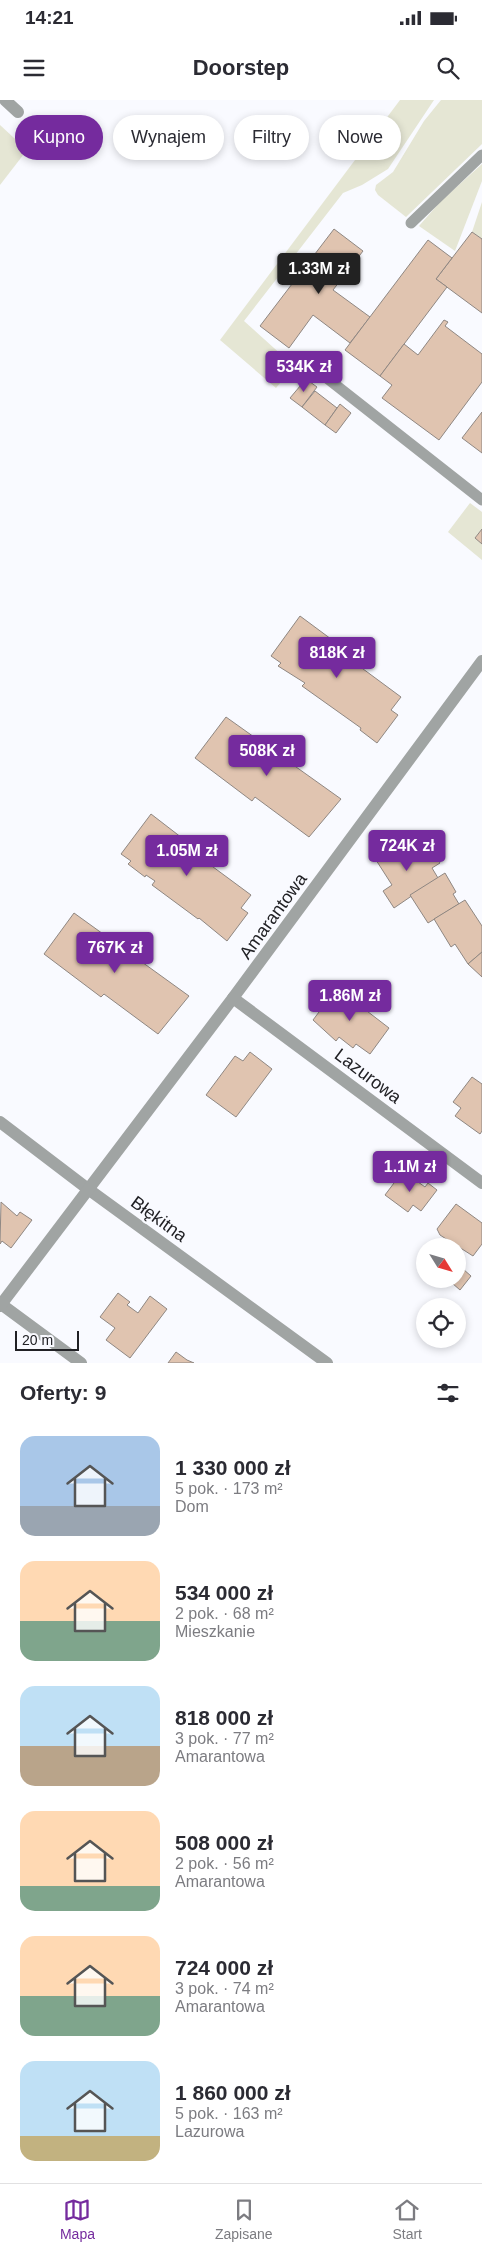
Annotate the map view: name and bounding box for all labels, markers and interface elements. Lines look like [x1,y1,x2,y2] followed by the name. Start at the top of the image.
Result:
[25,7,74,28] text: 14:21
[20,54,48,82] icon: menu
[434,54,462,82] icon: search
[193,55,289,80] text: Doorstep
[15,115,103,160] chip: Kupno
[113,115,224,160] chip: Wynajem
[234,115,309,160] chip: Filtry
[319,115,401,160] chip: Nowe
[267,252,371,295] pin: 1.33M zł
[288,260,350,277] text: 1.33M zł
[258,350,350,393] pin: 534K zł
[276,358,332,375] text: 534K zł
[291,636,383,679] pin: 818K zł
[309,644,365,661] text: 818K zł
[221,734,313,777] pin: 508K zł
[239,742,295,759] text: 508K zł
[361,830,453,872] pin: 724K zł
[135,834,239,877] pin: 1.05M zł
[379,837,435,854] text: 724K zł
[156,842,218,859] text: 1.05M zł
[235,868,311,963] street label: Amarantowa
[69,932,161,974] pin: 767K zł
[87,939,143,956] text: 767K zł
[298,980,402,1022] pin: 1.86M zł
[319,987,381,1004] text: 1.86M zł
[331,1045,406,1108] street label: Lazurowa
[364,1150,456,1193] pin: 1.1M zł
[384,1158,436,1175] text: 1.1M zł
[127,1192,192,1246] street label: Błękitna
[416,1238,466,1288] north arrow
[416,1238,466,1348] map controls
[416,1298,466,1348] button: locate
[15,1328,79,1351] scale bar
[22,1332,53,1348] text: 20 m
[434,1379,462,1407] icon: filters
[20,1381,106,1404] text: Oferty: 9
[60,1456,120,1516] icon: home
[175,1456,291,1479] text: 1 330 000 zł
[175,1480,283,1497] text: 5 pok. · 173 m²
[175,1498,209,1515] text: Dom
[60,1581,120,1641] icon: home
[175,1581,273,1604] text: 534 000 zł
[175,1605,274,1622] text: 2 pok. · 68 m²
[175,1623,255,1640] text: Mieszkanie
[60,1706,120,1766] icon: home
[175,1706,273,1729] text: 818 000 zł
[175,1730,274,1747] text: 3 pok. · 77 m²
[175,1748,265,1765] text: Amarantowa
[60,1831,120,1891] icon: home
[175,1831,273,1854] text: 508 000 zł
[175,1855,274,1872] text: 2 pok. · 56 m²
[175,1873,265,1890] text: Amarantowa
[60,1956,120,2016] icon: home
[175,1956,273,1979] text: 724 000 zł
[175,1980,274,1997] text: 3 pok. · 74 m²
[175,1998,265,2015] text: Amarantowa
[60,2081,120,2141] icon: home
[175,2081,291,2104] text: 1 860 000 zł
[175,2105,283,2122] text: 5 pok. · 163 m²
[175,2123,244,2140] text: Lazurowa
[60,2196,95,2242] tab: Mapa
[215,2196,273,2242] tab: Zapisane
[392,2196,422,2242] tab: Start

